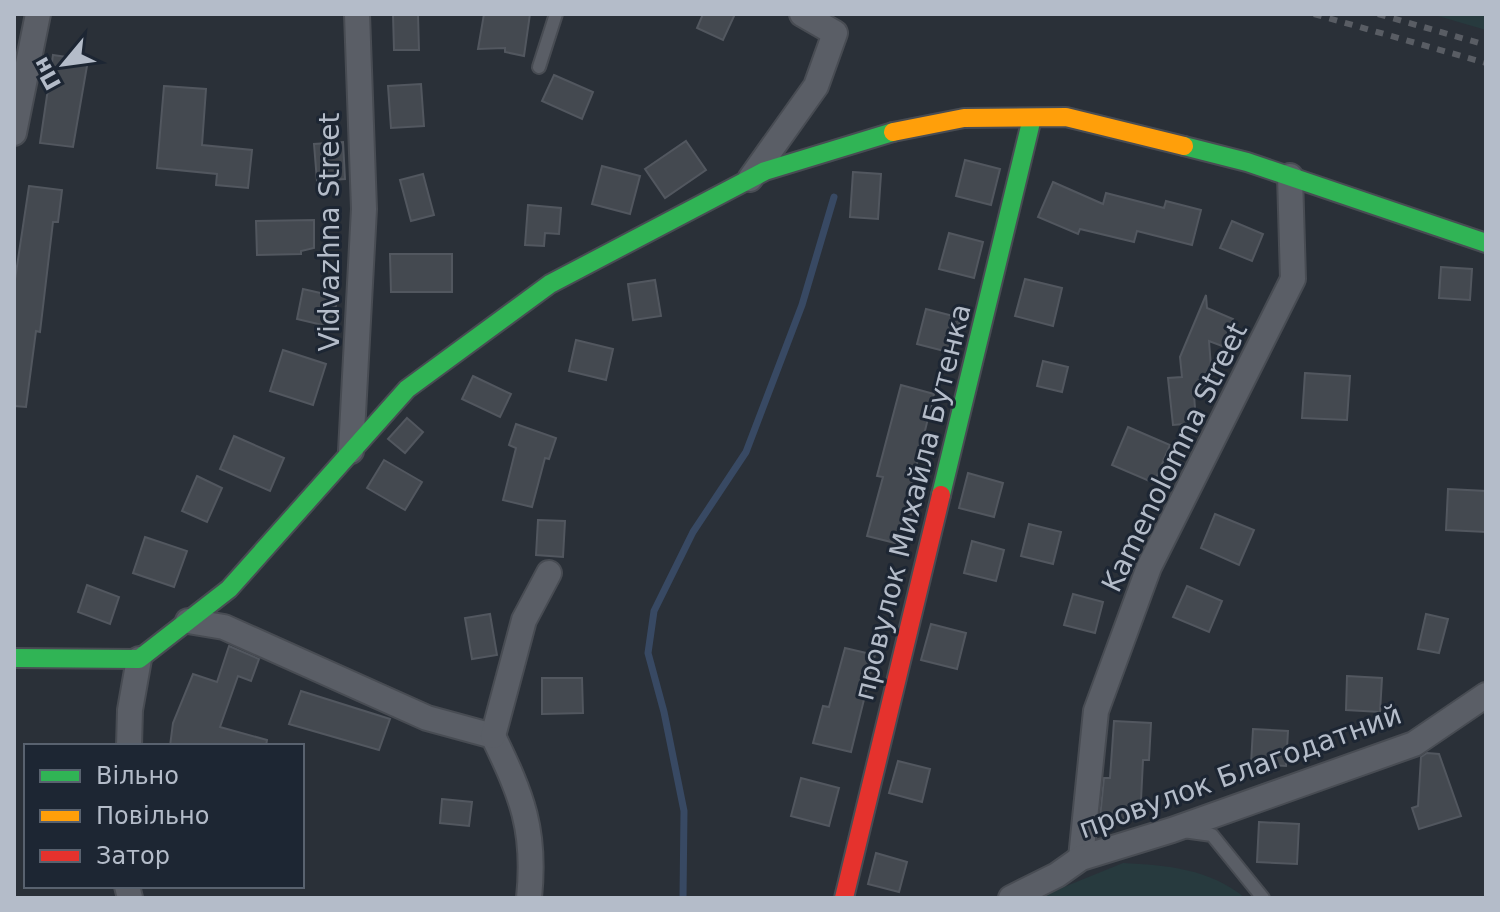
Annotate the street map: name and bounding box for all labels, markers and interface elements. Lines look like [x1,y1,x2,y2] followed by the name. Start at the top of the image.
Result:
[24,24,104,104] north arrow
[28,53,66,94] text: Пн
[313,112,346,352] street label: Vidvazhna Street
[847,301,978,704] street label: провулок Михайла Бутенка
[1095,317,1254,597] street label: Kamenolomna Street
[1074,698,1406,845] street label: провулок Благодатний
[24,744,304,888] legend
[96,762,179,790] text: Вільно
[96,802,209,830] text: Повільно
[96,842,170,870] text: Затор

